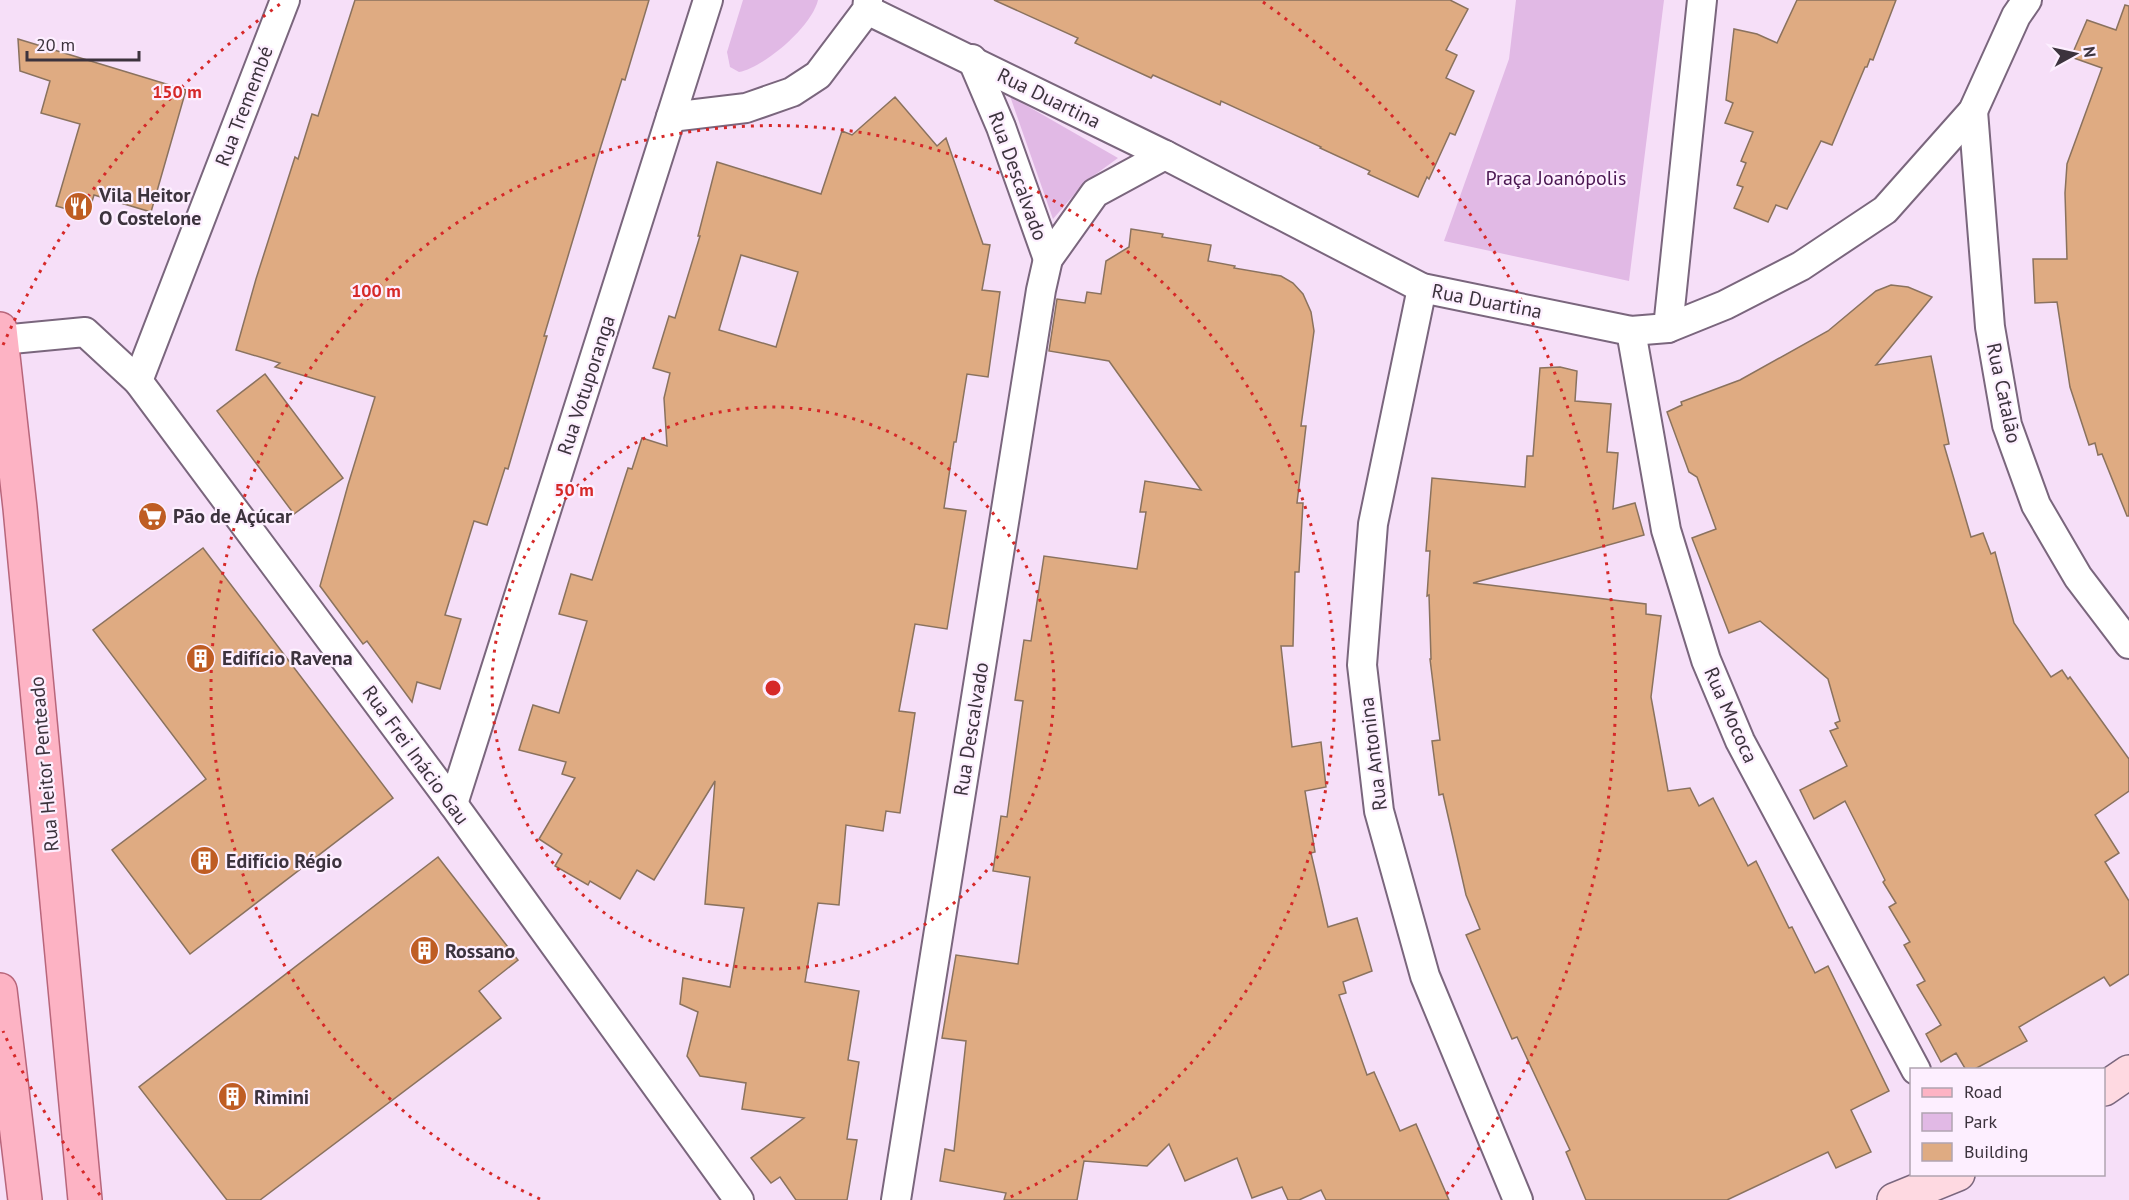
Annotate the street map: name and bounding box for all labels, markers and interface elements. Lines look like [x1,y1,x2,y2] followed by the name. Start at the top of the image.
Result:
[27,24,140,62] scale bar
[2045,24,2105,84] north arrow
[36,33,75,56] text: 20 m
[209,42,279,170] street label: Rua Tremembé
[2079,45,2100,59] text: N
[993,62,1105,134] street label: Rua Duartina
[152,80,202,103] text: 150 m
[983,108,1053,244] street label: Rua Descalvado
[1486,165,1626,191] park label: Praça Joanópolis
[98,182,201,231] place label: Vila Heitor O Costelone
[62,190,94,222] restaurant icon: Vila Heitor O Costelone
[1430,278,1544,324] street label: Rua Duartina
[351,279,401,302] text: 100 m
[551,312,621,458] street label: Rua Votuporanga
[1981,340,2027,446] street label: Rua Catalão
[554,478,594,501] text: 50 m
[136,500,168,532] supermarket icon: Pão de Açúcar
[173,503,292,529] place label: Pão de Açúcar
[185,642,217,674] building icon: Edifício Ravena
[222,645,353,671] place label: Edifício Ravena
[948,660,994,798] street label: Rua Descalvado
[1698,663,1764,767] street label: Rua Mococa
[23,675,65,853] street label: Rua Heitor Penteado
[763,678,783,698] centre of rings
[357,680,475,830] street label: Rua Frei Inácio Gau
[1353,696,1393,812] street label: Rua Antonina
[189,845,221,877] building icon: Edifício Régio
[226,848,342,874] place label: Edifício Régio
[408,935,440,967] building icon: Rossano
[445,938,516,964] place label: Rossano
[1910,1068,2105,1176] legend
[1964,1080,2002,1103] text: Road
[217,1081,249,1113] building icon: Rimini
[254,1084,309,1110] place label: Rimini
[1964,1110,1997,1133] text: Park
[1964,1140,2028,1163] text: Building

